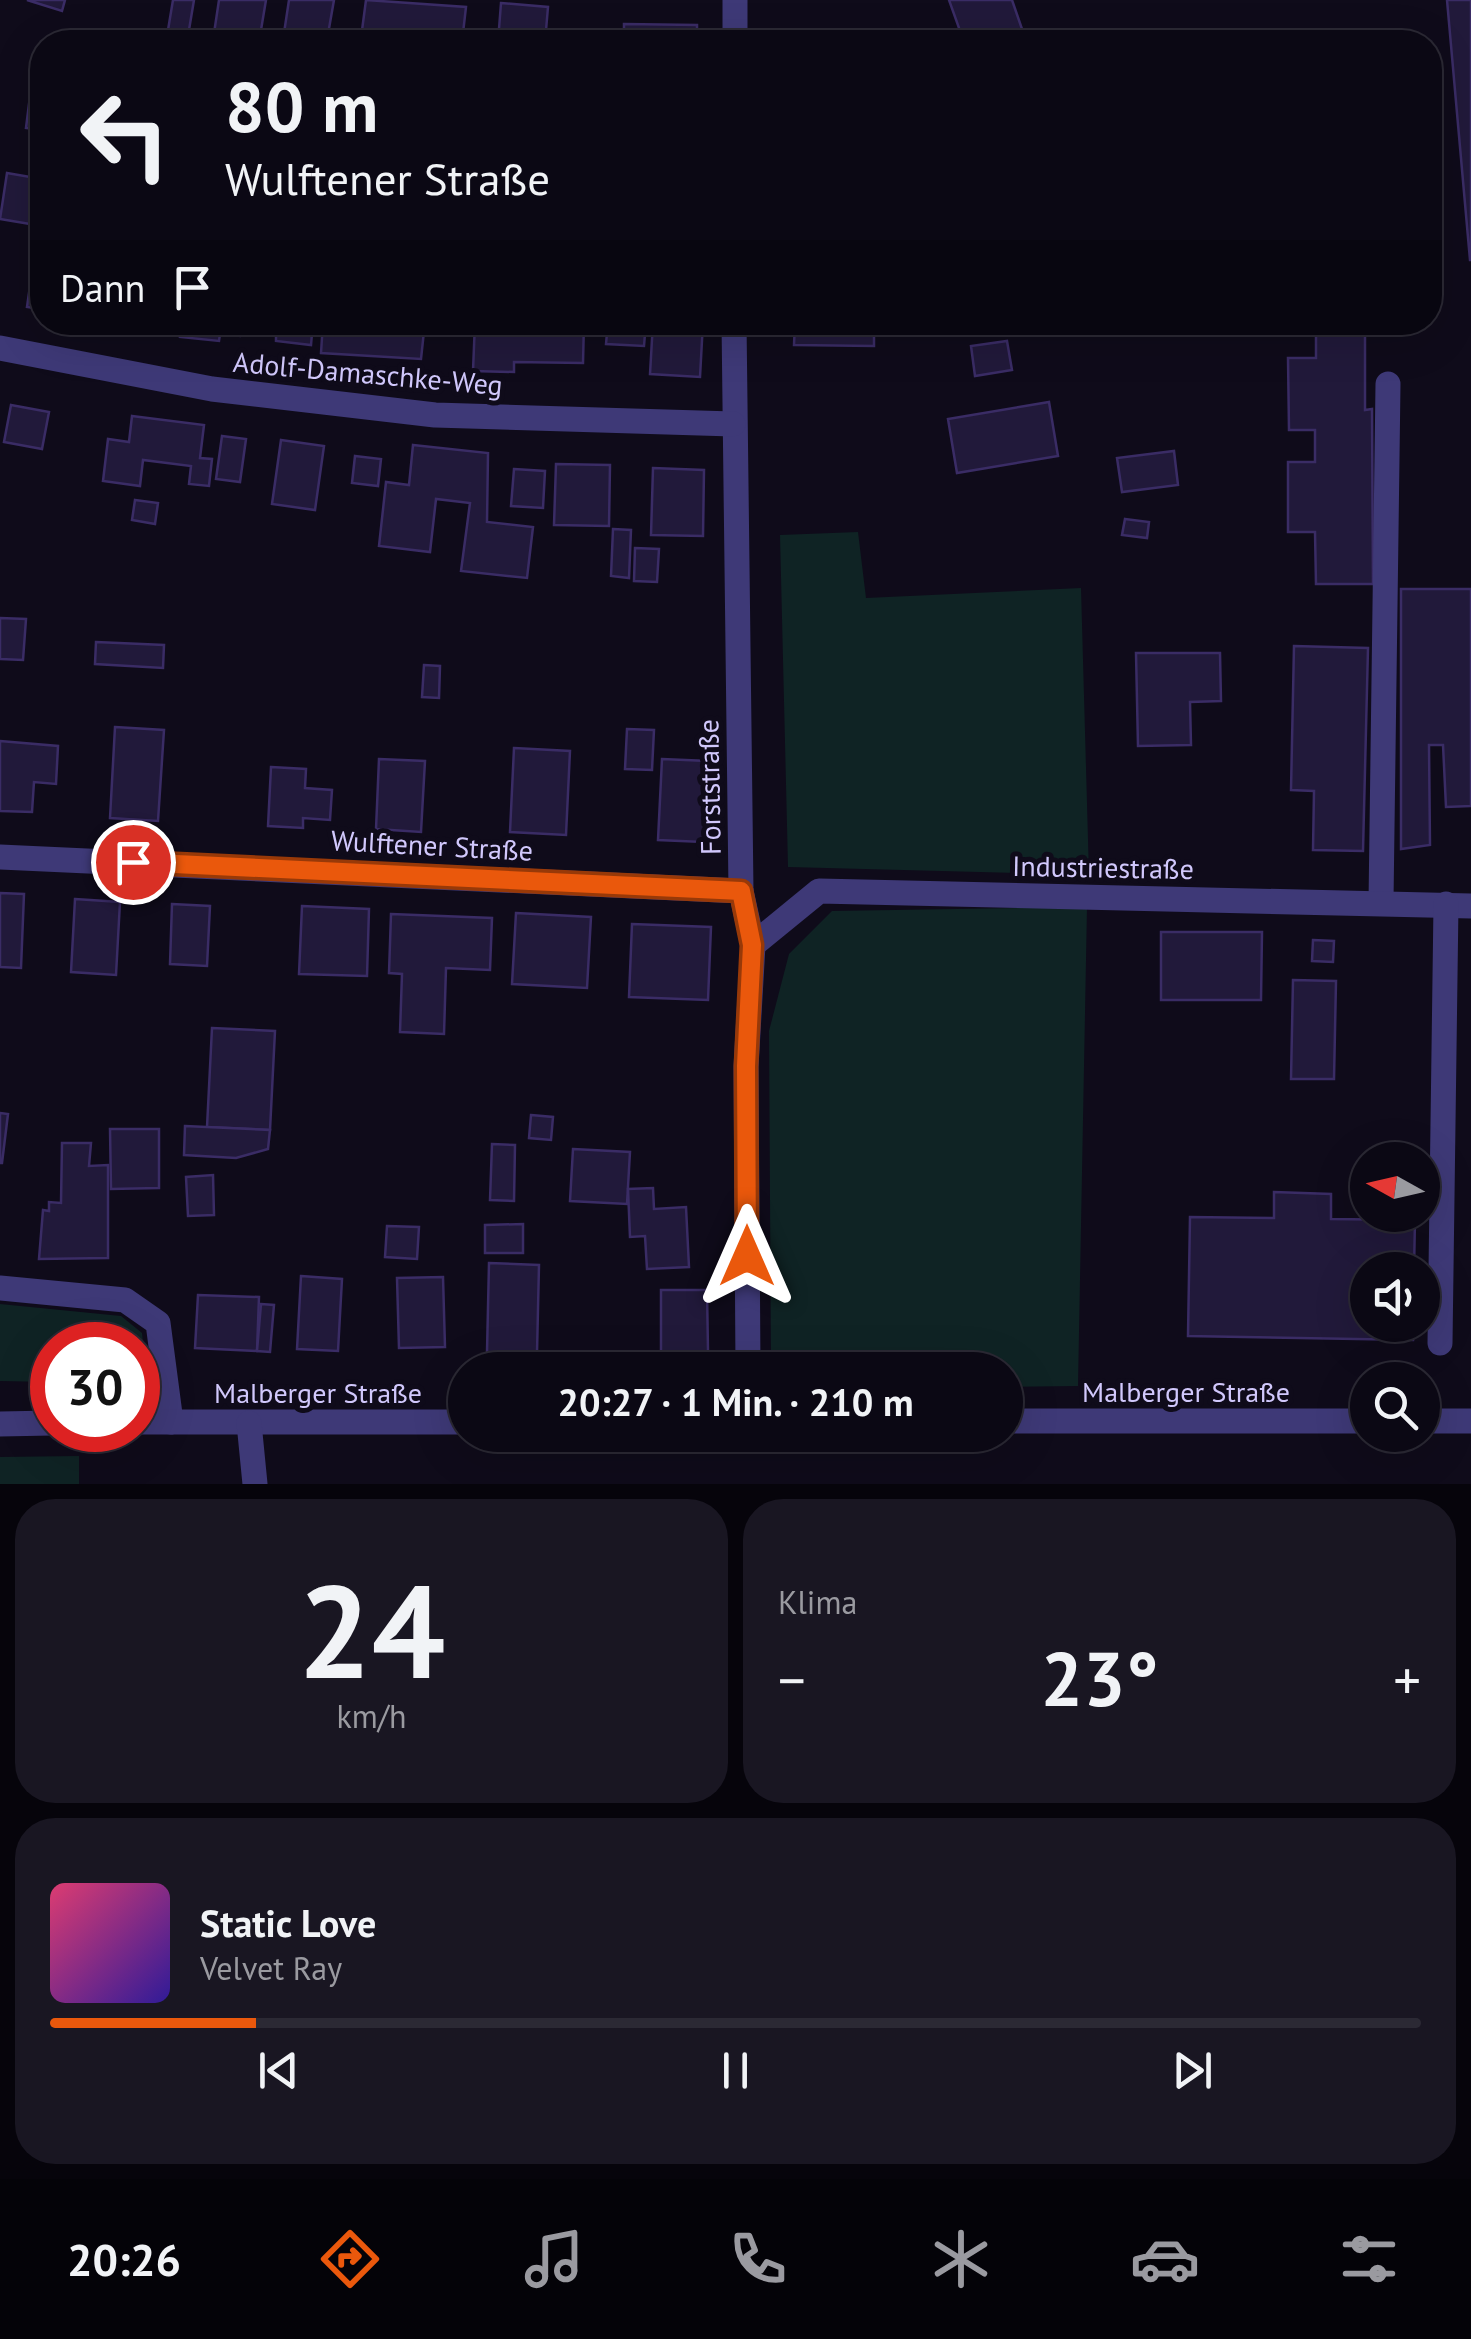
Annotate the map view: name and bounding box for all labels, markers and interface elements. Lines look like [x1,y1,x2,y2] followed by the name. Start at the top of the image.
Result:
[225,61,378,151] text: 80 m
[60,70,190,200] icon: left
[225,149,550,207] text: Wulftener Straße
[165,260,220,315] icon: arrive
[60,263,145,312] text: Dann
[232,343,504,403] street label: Adolf-Damaschke-Weg
[689,719,729,855] street label: Forststraße
[91,820,176,905] pin
[330,821,534,869] street label: Wulftener Straße
[106,835,161,890] icon: arrive
[1012,847,1194,887] street label: Industriestraße
[1350,1142,1440,1232] north arrow
[1350,1142,1440,1452] map controls
[695,1204,799,1308] position arrow
[1350,1252,1440,1342] button: sound
[30,1322,160,1452] speed limit sign: 30
[1350,1362,1440,1452] button: search
[1082,1373,1290,1410] street label: Malberger Straße
[214,1374,422,1411] street label: Malberger Straße
[557,1377,914,1426] text: 20:27 · 1 Min. · 210 m
[298,1546,445,1714] text: 24
[778,1581,857,1623] text: Klima
[1041,1630,1158,1727] text: 23°
[778,1644,806,1715] text: −
[1393,1644,1421,1715] text: +
[336,1695,407,1737] text: km/h
[200,1898,376,1947] text: Static Love
[200,1947,342,1989] text: Velvet Ray
[251,2043,306,2098] icon: previous
[708,2043,763,2098] icon: pause
[1165,2043,1220,2098] icon: next
[315,2224,385,2294] icon: directions
[519,2224,589,2294] icon: music
[723,2224,793,2294] icon: phone
[926,2224,996,2294] icon: climate
[1130,2224,1200,2294] icon: car
[1334,2224,1404,2294] icon: filters
[67,2230,181,2288] text: 20:26

